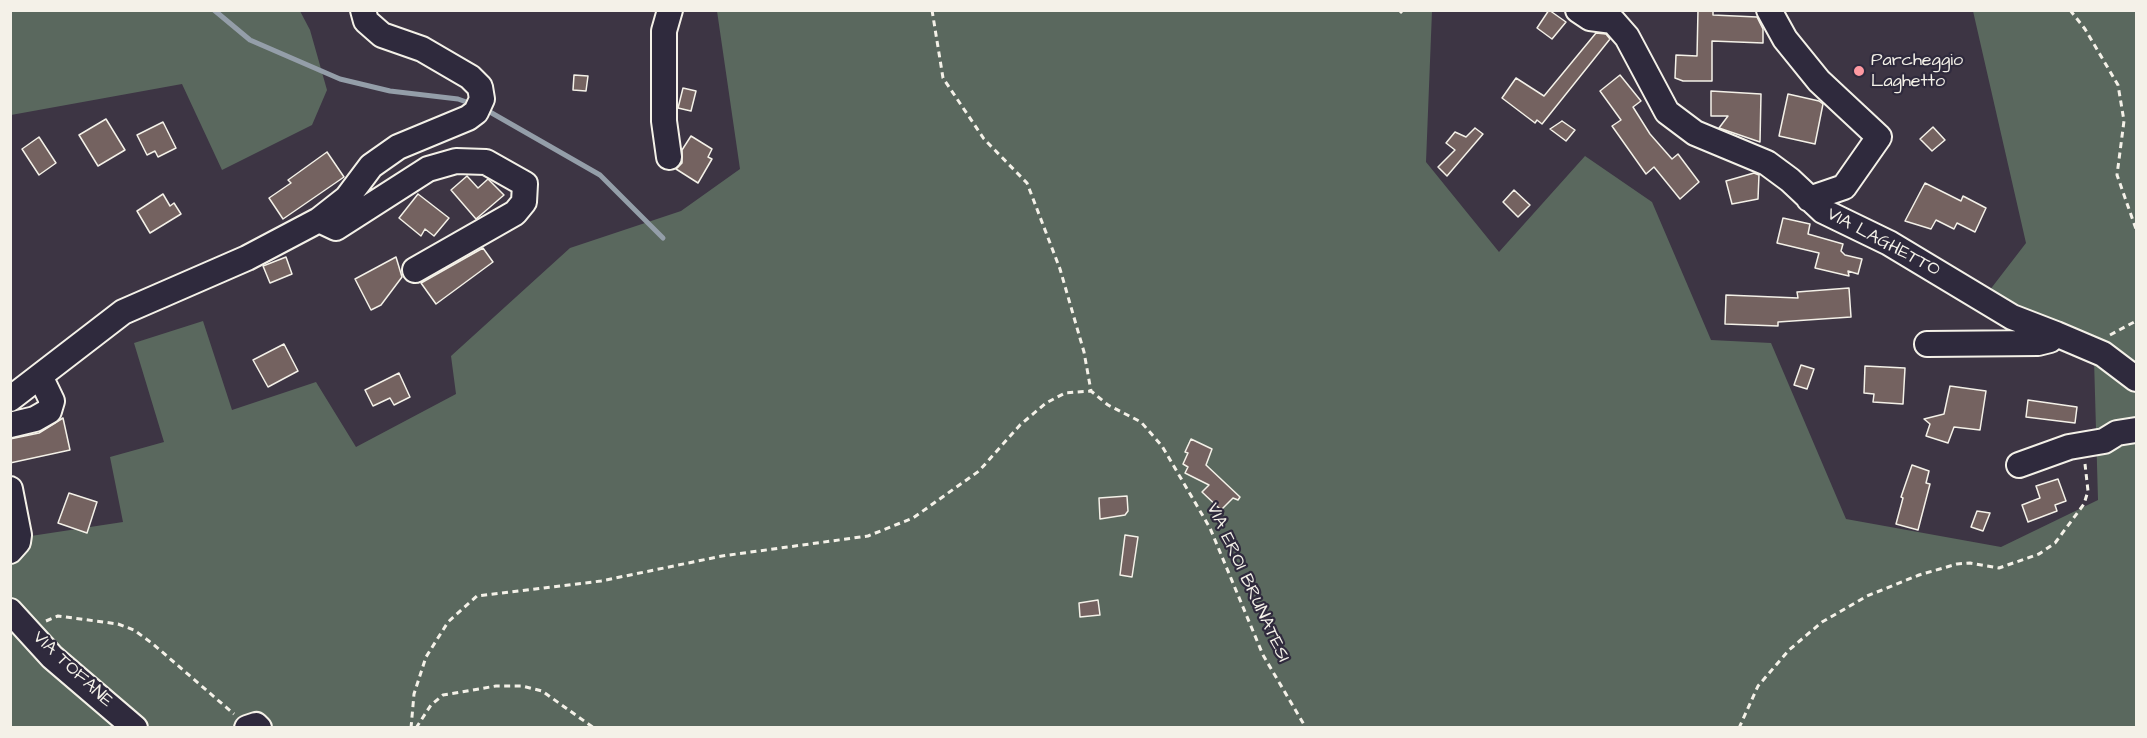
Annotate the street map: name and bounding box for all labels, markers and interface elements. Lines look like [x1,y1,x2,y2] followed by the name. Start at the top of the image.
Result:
[1871,50,1963,92] place label: Parcheggio Laghetto
[1852,64,1866,78] marker: Parcheggio Laghetto
[1823,204,1943,282] street label: VIA LAGHETTO
[1201,500,1293,666] street label: VIA EROI BRUNATESI
[27,627,117,713] street label: VIA TOFANE

